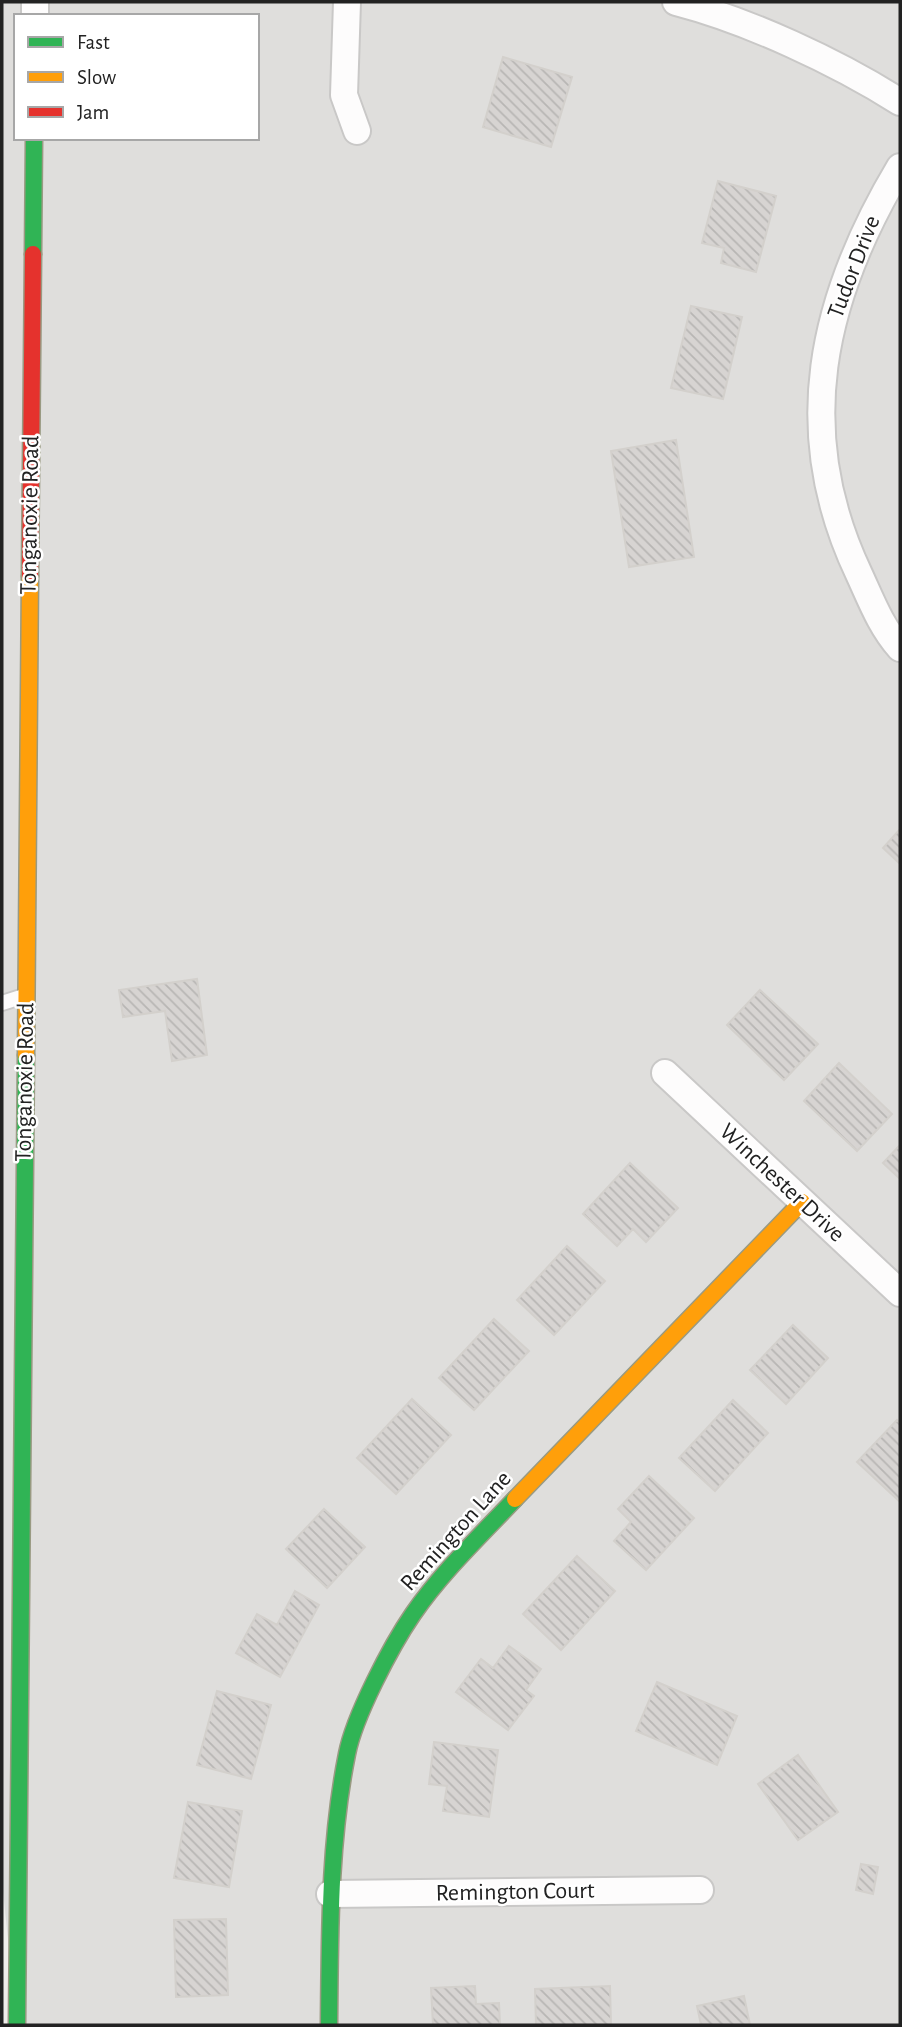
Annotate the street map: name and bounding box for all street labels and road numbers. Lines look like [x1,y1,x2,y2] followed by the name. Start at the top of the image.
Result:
[823,212,885,322] street label: Tudor Drive
[17,435,43,595] street label: Tonganoxie Road
[12,1002,38,1162] street label: Tonganoxie Road
[715,1119,849,1247] street label: Winchester Drive
[396,1466,516,1596] street label: Remington Lane
[435,1879,595,1905] street label: Remington Court

